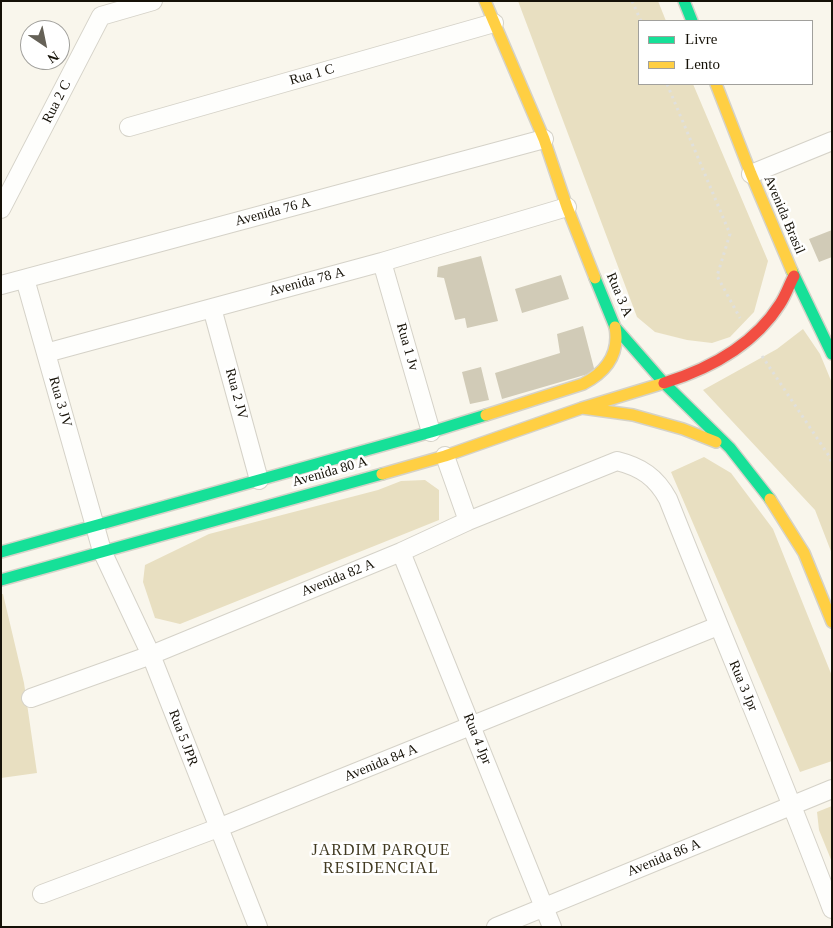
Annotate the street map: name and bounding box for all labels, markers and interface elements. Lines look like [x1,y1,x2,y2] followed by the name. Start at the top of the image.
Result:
[20,20,70,70] north arrow
[638,20,813,85] legend
[685,31,717,47] text: Livre
[45,48,61,66] text: N
[685,56,720,72] text: Lento
[288,61,336,89] street label: Rua 1 C
[39,78,75,126] street label: Rua 2 C
[760,173,808,257] street label: Avenida Brasil
[233,194,313,230] street label: Avenida 76 A
[267,264,347,300] street label: Avenida 78 A
[602,270,636,320] street label: Rua 3 A
[392,321,422,373] street label: Rua 1 Jv
[221,367,251,421] street label: Rua 2 JV
[45,375,75,429] street label: Rua 3 JV
[290,453,370,491] street label: Avenida 80 A
[299,556,377,600] street label: Avenida 82 A
[725,658,761,714] street label: Rua 3 Jpr
[165,707,201,769] street label: Rua 5 JPR
[459,711,495,767] street label: Rua 4 Jpr
[342,741,420,785] street label: Avenida 84 A
[625,836,703,880] street label: Avenida 86 A
[310,841,452,879] district label: JARDIM PARQUE RESIDENCIAL

